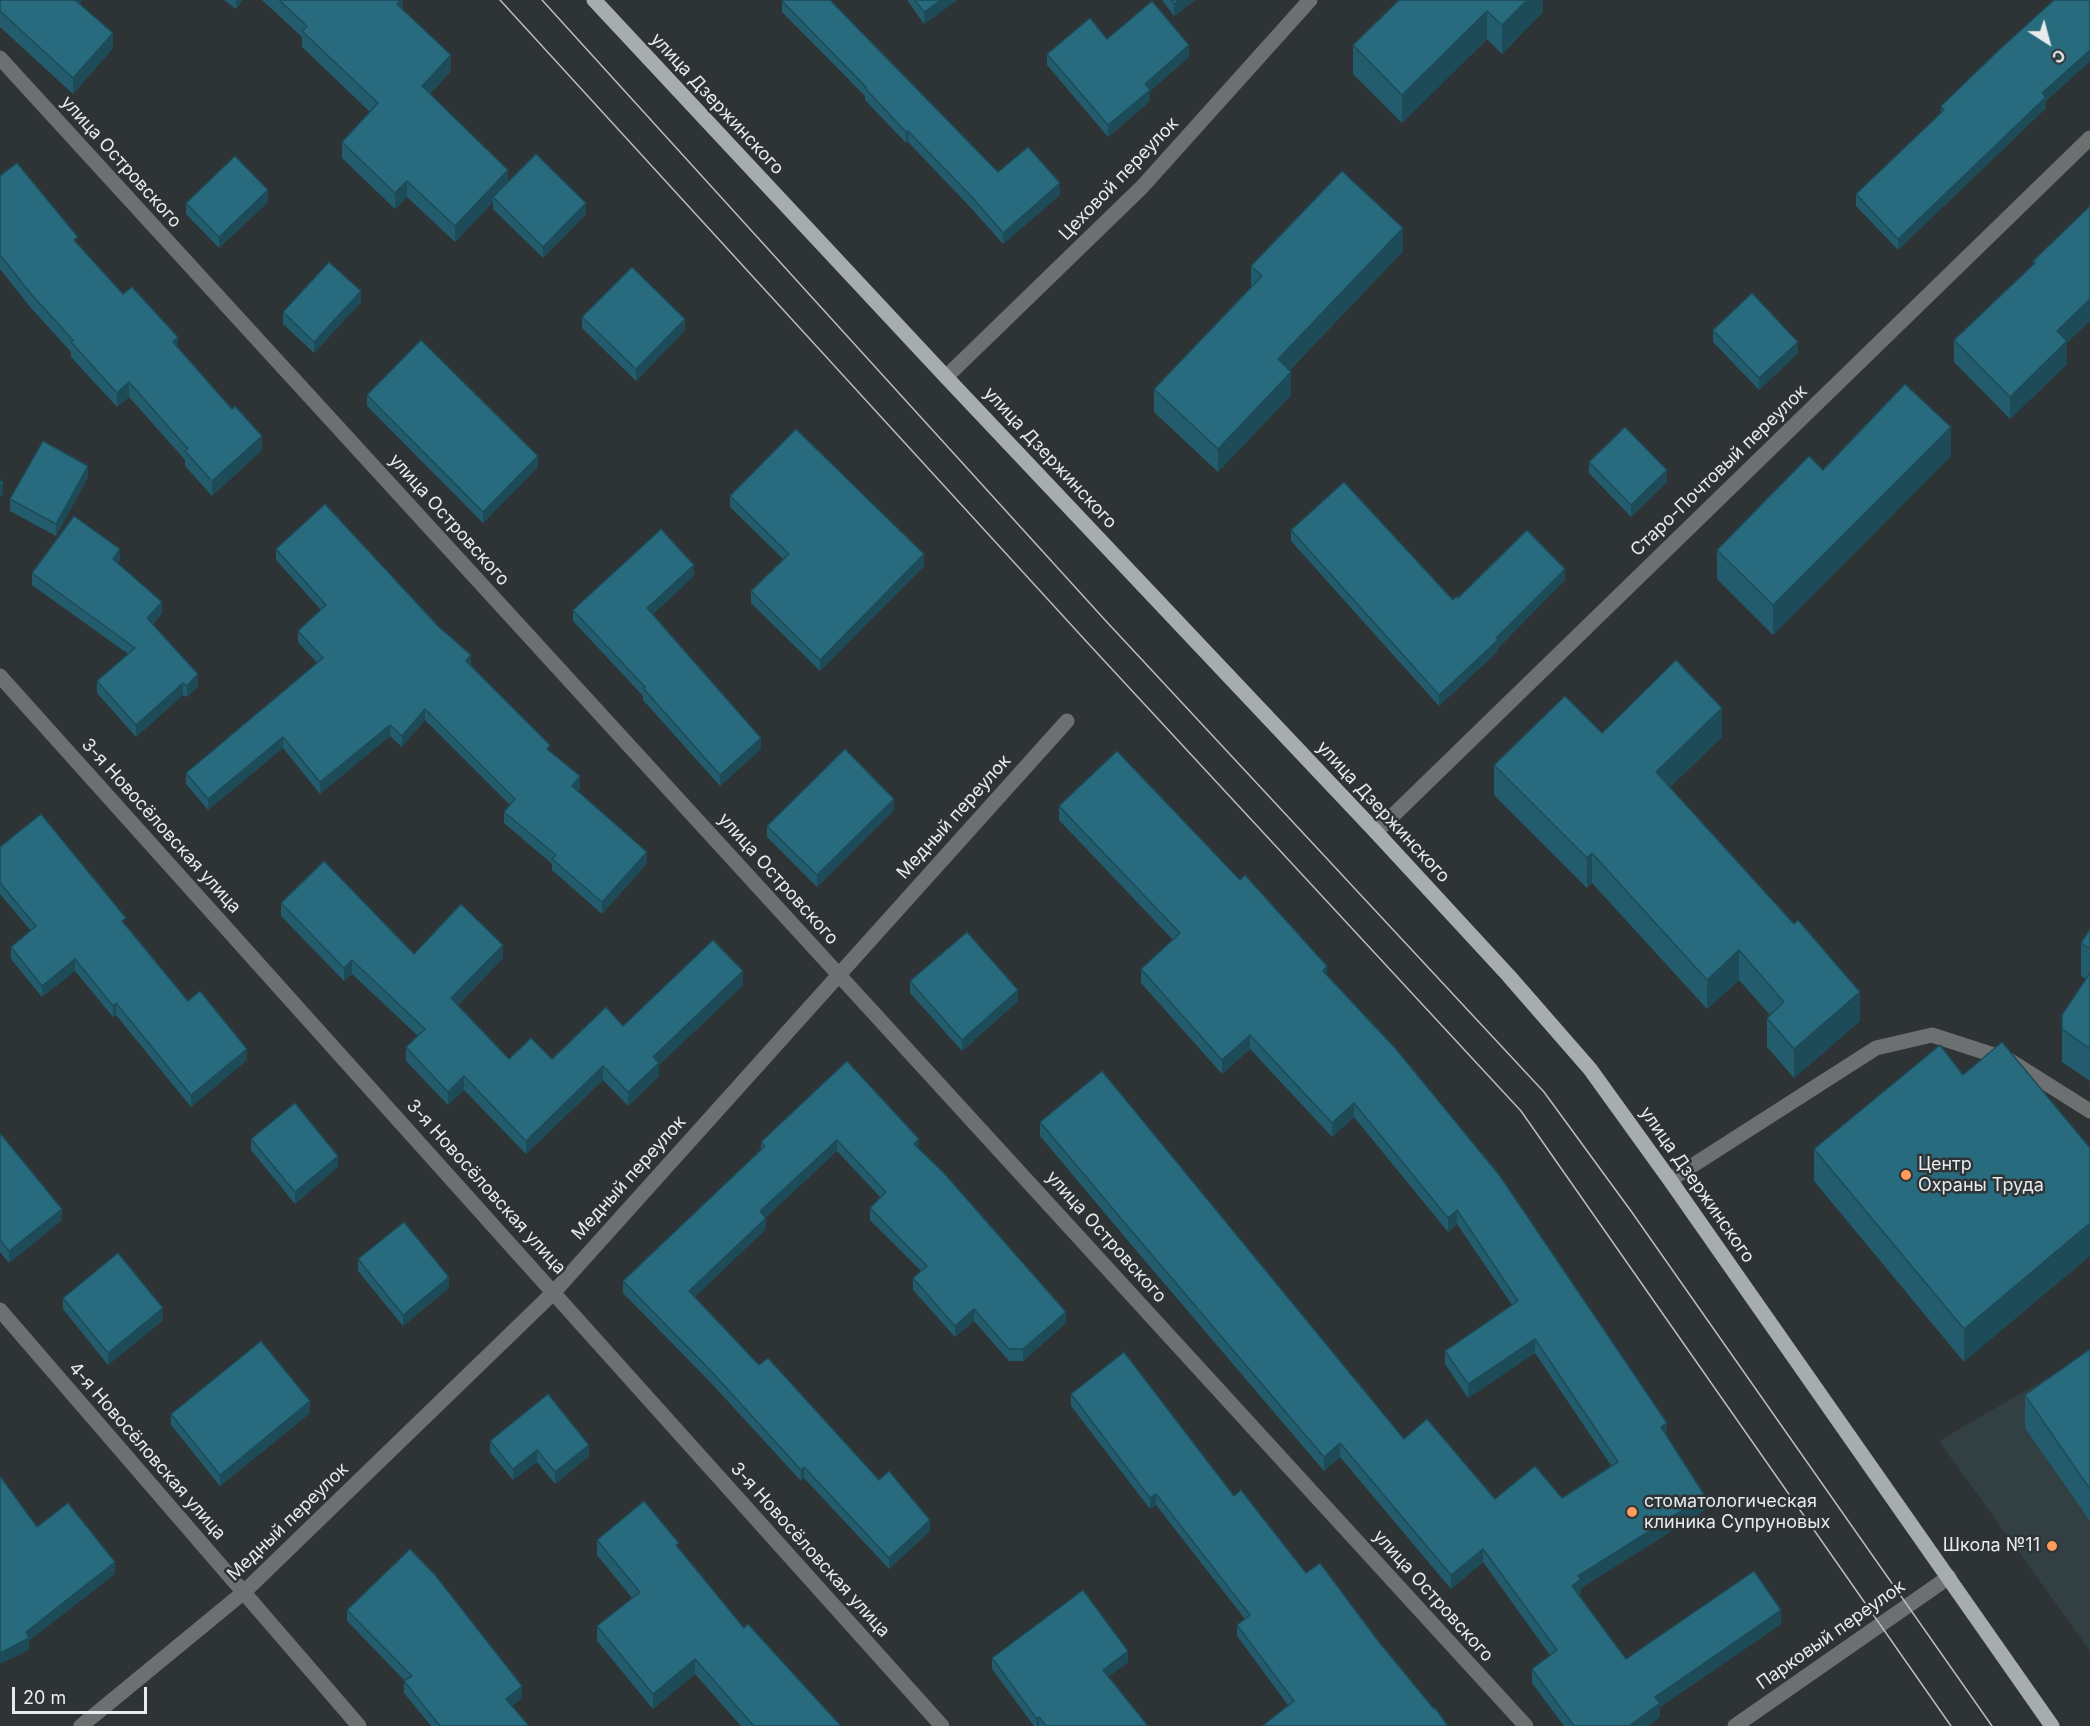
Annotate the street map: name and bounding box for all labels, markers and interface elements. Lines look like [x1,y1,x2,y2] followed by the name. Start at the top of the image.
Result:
[2018,12,2078,72] north arrow
[646,29,788,179] street label: улица Дзержинского
[2048,45,2069,68] text: С
[56,92,186,232] street label: улица Островского
[1055,113,1183,245] street label: Цеховой переулок
[1626,381,1812,561] street label: Старо-Почтовый переулок
[979,383,1121,533] street label: улица Дзержинского
[384,450,514,590] street label: улица Островского
[77,734,245,918] street label: 3-я Новосёловская улица
[1312,737,1454,887] street label: улица Дзержинского
[892,750,1016,884] street label: Медный переулок
[713,809,843,949] street label: улица Островского
[402,1095,570,1279] street label: 3-я Новосёловская улица
[1635,1103,1759,1267] street label: улица Дзержинского
[567,1111,691,1245] street label: Медный переулок
[1918,1154,2044,1196] place label: Центр Охраны Труда
[1041,1167,1171,1307] street label: улица Островского
[1899,1168,1913,1182] marker: Центр Охраны Труда
[64,1358,230,1544] street label: 4-я Новосёловская улица
[726,1458,894,1642] street label: 3-я Новосёловская улица
[223,1459,353,1585] street label: Медный переулок
[1644,1491,1830,1534] place label: стоматологическая клиника Супруновых
[1625,1505,1639,1519] marker: стоматологическая клиника Супруновых
[1368,1526,1498,1666] street label: улица Островского
[1943,1535,2040,1557] place label: Школа №11
[2045,1539,2059,1553] marker: Школа №11
[1753,1576,1909,1694] street label: Парковый переулок
[15,1675,150,1713] scale bar
[23,1687,66,1708] text: 20 m

